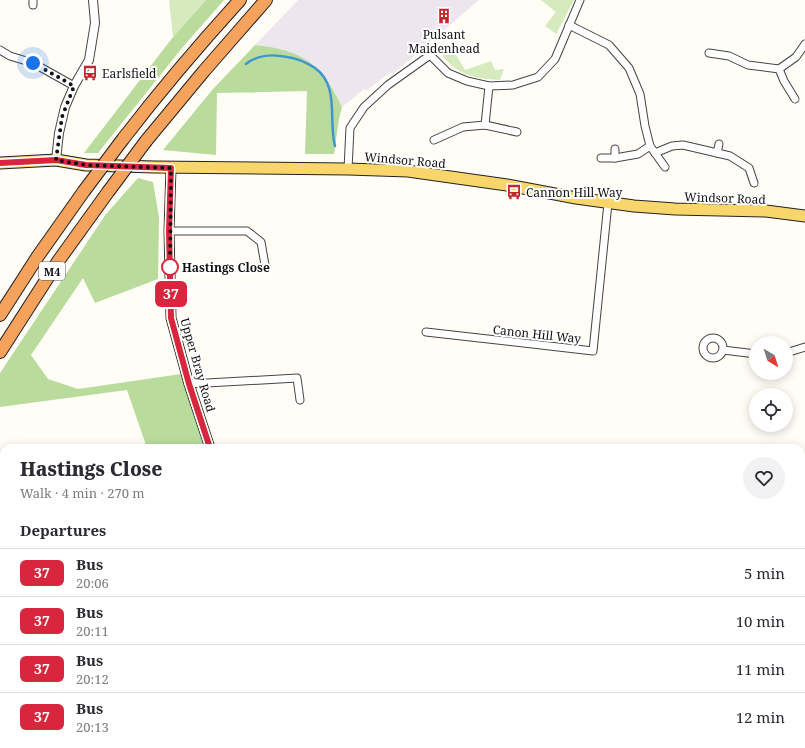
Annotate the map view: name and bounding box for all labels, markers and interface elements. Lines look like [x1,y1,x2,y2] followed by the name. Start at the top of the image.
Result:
[435,7,453,25] building icon: Pulsant Maidenhead
[408,26,480,57] place label: Pulsant Maidenhead
[23,53,43,73] your location
[81,64,99,82] bus stop icon: Earlsfield
[102,65,157,82] place label: Earlsfield
[364,148,447,172] street label: Windsor Road
[505,183,523,201] bus stop icon: Cannon Hill Way
[526,184,623,201] place label: Cannon Hill Way
[684,188,767,208] street label: Windsor Road
[161,258,179,276] marker: Hastings Close
[182,259,270,276] place label: Hastings Close
[39,262,65,280] road number: M4
[153,281,189,307] line badge: 37
[163,284,179,303] text: 37
[176,316,220,415] street label: Upper Bray Road
[492,321,582,347] street label: Canon Hill Way
[749,336,793,380] north arrow
[749,336,793,432] map controls
[749,388,793,432] button: locate
[20,456,162,482] text: Hastings Close
[743,457,785,499] button: heart
[20,484,145,502] text: Walk · 4 min · 270 m
[20,520,106,540] text: Departures
[76,554,103,574] text: Bus
[34,563,50,582] text: 37
[744,563,785,583] text: 5 min
[76,574,109,592] text: 20:06
[76,602,103,622] text: Bus
[34,611,50,630] text: 37
[736,611,785,631] text: 10 min
[76,622,109,640] text: 20:11
[76,650,103,670] text: Bus
[34,659,50,678] text: 37
[736,659,785,679] text: 11 min
[76,670,109,688] text: 20:12
[76,698,103,718] text: Bus
[34,707,50,726] text: 37
[736,707,785,727] text: 12 min
[76,718,109,736] text: 20:13

